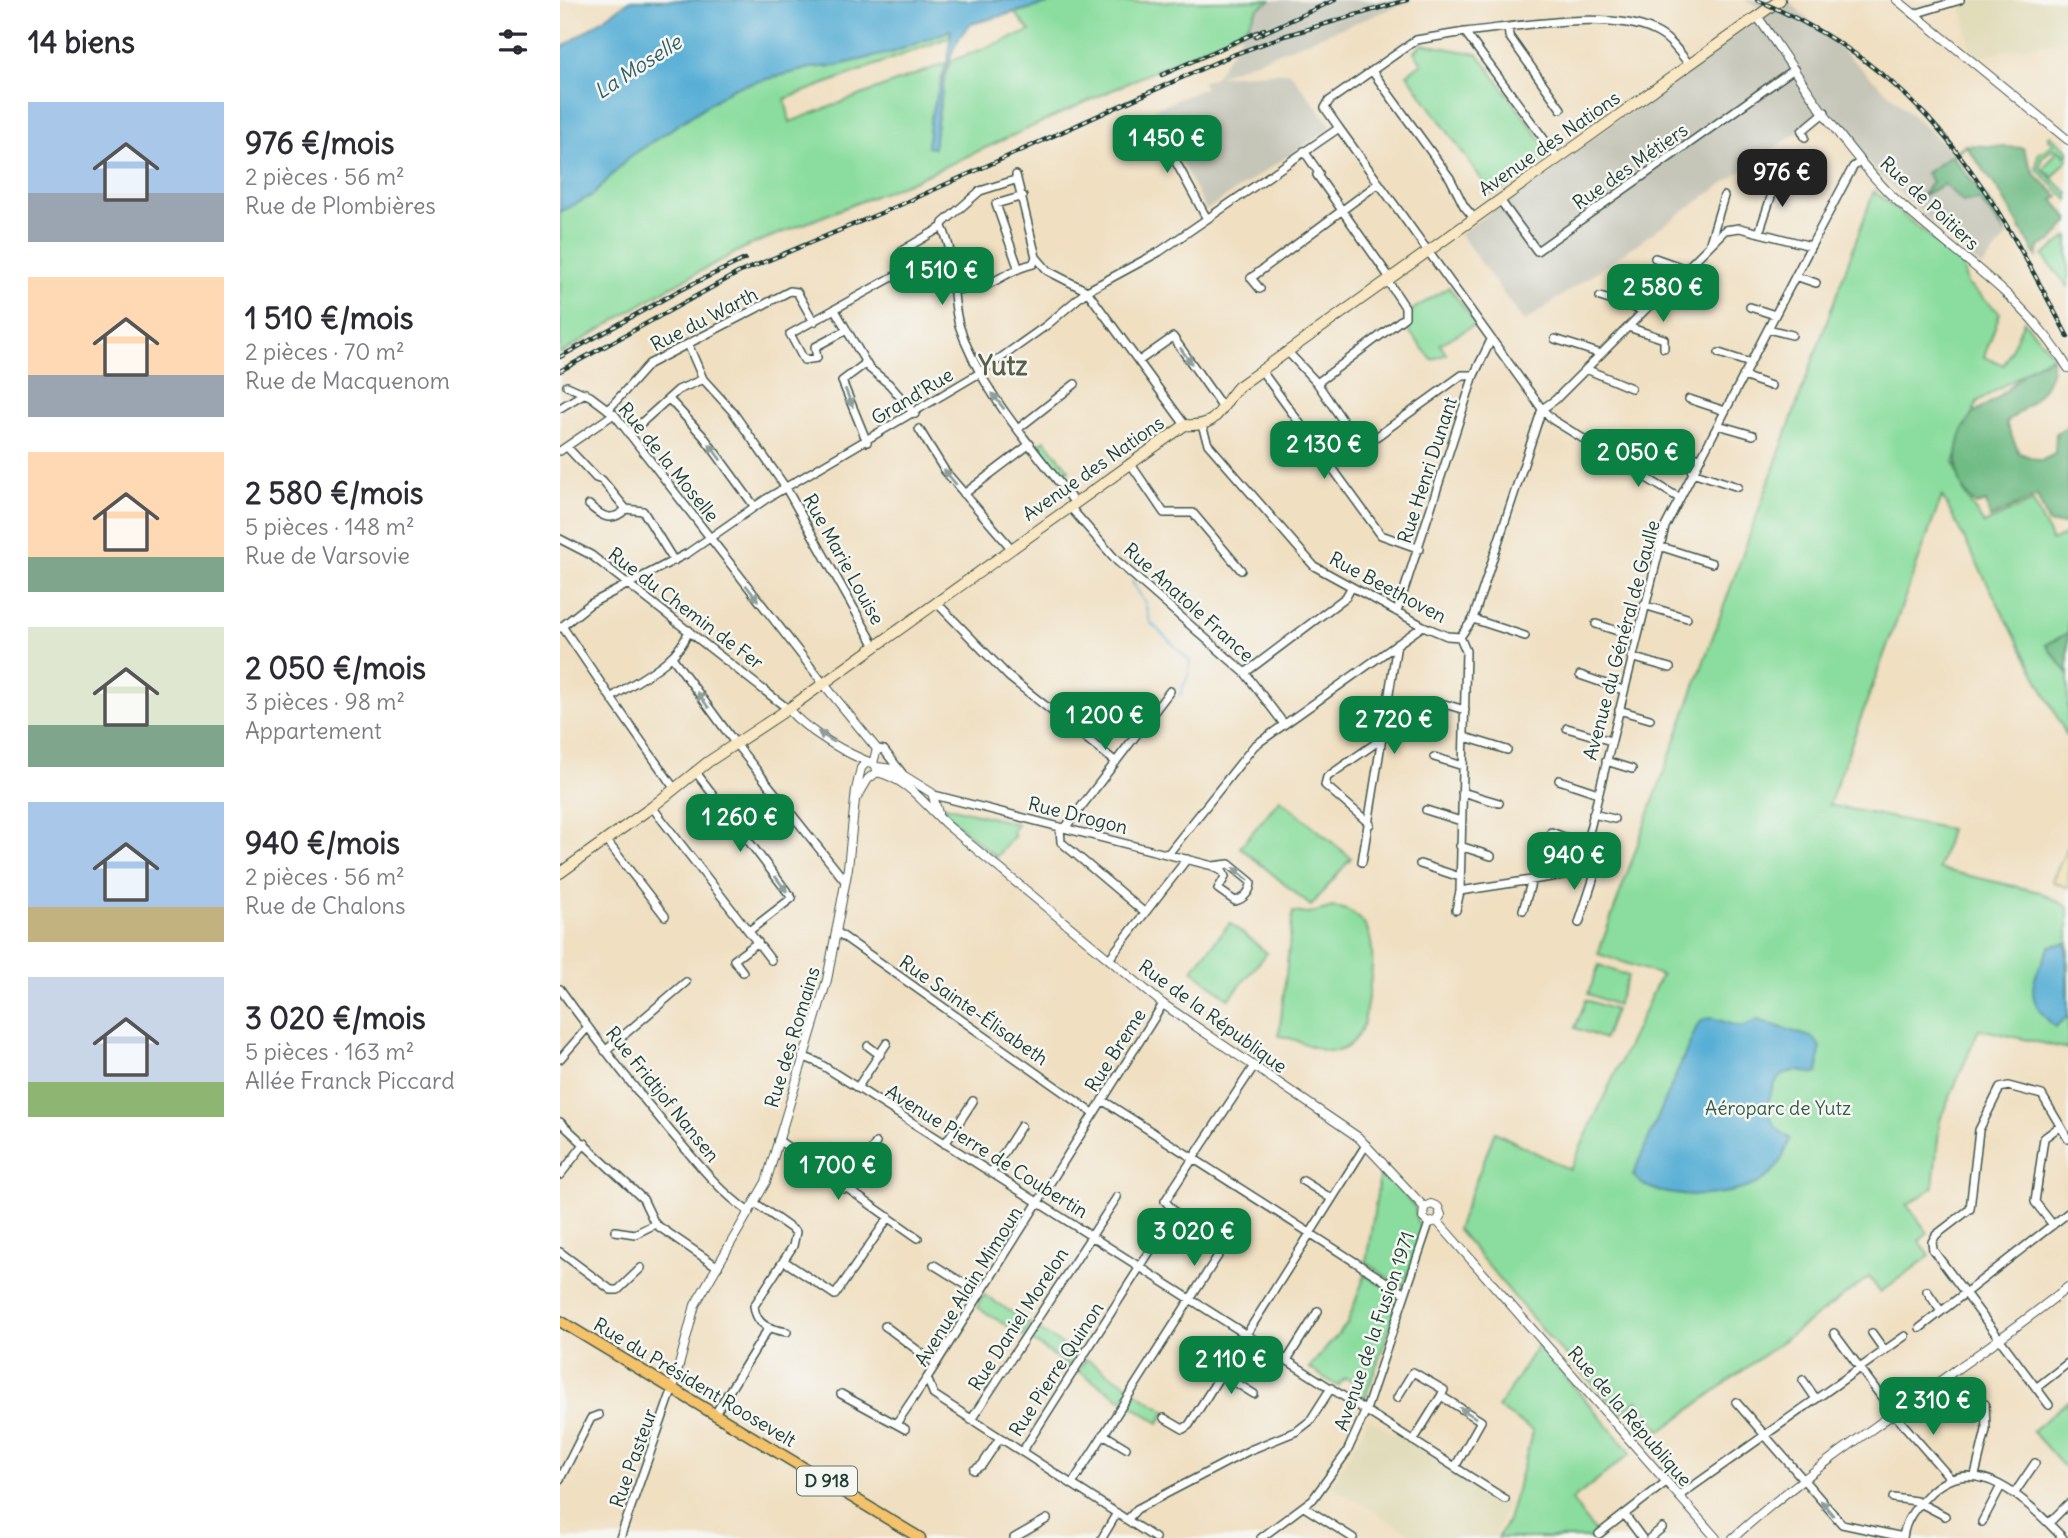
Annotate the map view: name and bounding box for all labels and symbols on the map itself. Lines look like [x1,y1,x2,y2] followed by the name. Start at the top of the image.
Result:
[589,28,688,105] water label: La Moselle
[1474,85,1624,201] street label: Avenue des Nations
[1102,116,1232,175] pin: 1 450 €
[1568,117,1692,215] street label: Rue des Métiers
[1733,150,1831,209] pin: 976 €
[1875,151,1985,255] street label: Rue de Poitiers
[877,247,1007,307] pin: 1 510 €
[1598,264,1728,324] pin: 2 580 €
[646,282,762,356] street label: Rue du Warth
[1179,347,1193,365] one-way arrow
[977,349,1028,382] district label: Yutz
[867,362,957,430] street label: Grand'Rue
[843,387,854,408] one-way arrow
[991,393,1006,411] one-way arrow
[1392,394,1462,546] street label: Rue Henri Dunant
[613,397,725,527] street label: Rue de la Moselle
[1018,410,1168,526] street label: Avenue des Nations
[1259,421,1389,481] pin: 2 130 €
[1573,430,1703,489] pin: 2 050 €
[708,443,722,461] one-way arrow
[943,469,958,487] one-way arrow
[798,489,890,629] street label: Rue Marie Louise
[1577,517,1665,763] street label: Avenue du Général de Gaulle
[1119,537,1259,667] street label: Rue Anatole France
[604,542,769,674] street label: Rue du Chemin de Fer
[1325,546,1451,628] street label: Rue Beethoven
[744,584,758,602] one-way arrow
[697,691,711,709] one-way arrow
[1040,692,1170,752] pin: 1 200 €
[1329,696,1459,756] pin: 2 720 €
[816,731,835,744] one-way arrow
[1026,791,1130,839] street label: Rue Drogon
[675,794,805,854] pin: 1 260 €
[1525,832,1623,892] pin: 940 €
[1233,867,1250,882] one-way arrow
[773,875,787,893] one-way arrow
[895,950,1053,1070] street label: Rue Sainte-Élisabeth
[1134,954,1292,1078] street label: Rue de la République
[759,964,825,1110] street label: Rue des Romains
[1079,1004,1151,1096] street label: Rue Breme
[601,1021,725,1167] street label: Rue Fridtjof Nansen
[881,1079,1093,1223] street label: Avenue Pierre de Coubertin
[1705,1096,1851,1120] park label: Aéroparc de Yutz
[773,1142,903,1202] pin: 1 700 €
[909,1201,1027,1371] street label: Avenue Alain Mimoun
[1129,1208,1259,1268] pin: 3 020 €
[1329,1228,1419,1434] street label: Avenue de la Fusion 1971
[963,1243,1073,1395] street label: Rue Daniel Morelon
[1004,1297,1108,1441] street label: Rue Pierre Quinon
[590,1312,800,1452] street label: Rue du Président Roosevelt
[1166,1336,1296,1396] pin: 2 110 €
[1563,1341,1697,1491] street label: Rue de la République
[1868,1378,1998,1437] pin: 2 310 €
[604,1405,662,1511] street label: Rue Pasteur
[1459,1407,1478,1420] one-way arrow
[797,1466,857,1496] road number: D 918
[1819,1499,1835,1517] one-way arrow

